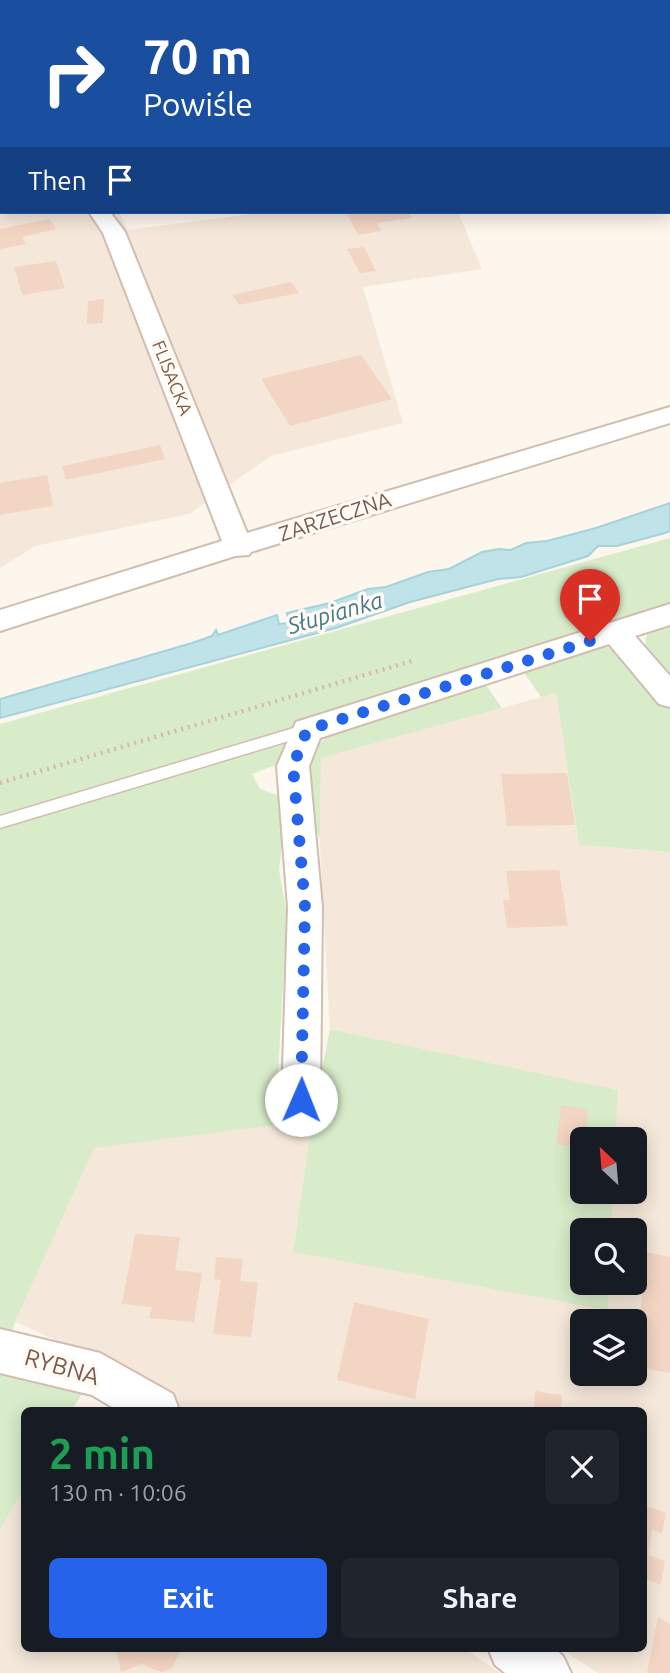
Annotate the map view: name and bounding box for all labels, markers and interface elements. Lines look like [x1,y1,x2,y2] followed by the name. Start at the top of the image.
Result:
[28,28,119,119] icon: right
[143,28,252,83] text: 70 m
[143,86,253,122] text: Powiśle
[101,161,139,199] icon: arrive
[28,166,87,195] text: Then
[149,337,197,418] street label: FLISACKA
[276,487,394,545] street label: ZARZECZNA
[560,569,620,641] pin
[571,580,609,618] icon: arrive
[283,587,385,638] water label: Słupianka
[264,1063,338,1137] position arrow
[570,1127,648,1204] north arrow
[570,1127,647,1386] map controls
[570,1218,647,1295] button: search
[570,1309,647,1386] button: layers
[22,1343,103,1390] street label: RYBNA
[49,1430,155,1477] text: 2 min
[545,1430,619,1504] button: close
[49,1480,187,1505] text: 130 m · 10:06
[49,1558,327,1638] button: Exit
[341,1558,619,1638] button: Share

